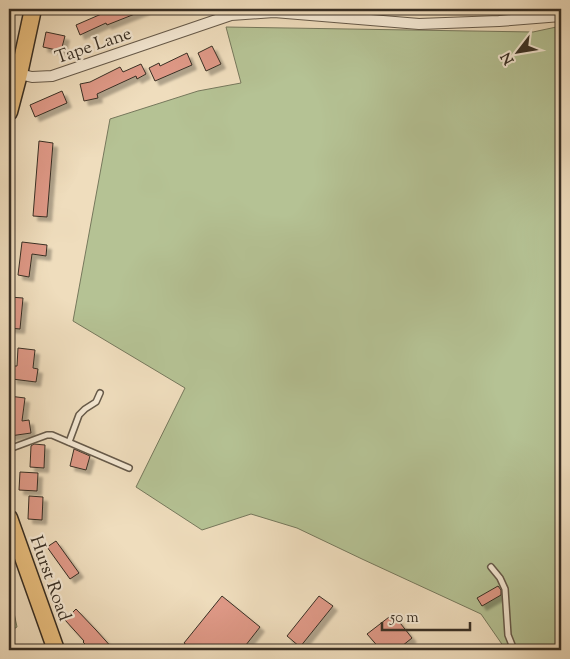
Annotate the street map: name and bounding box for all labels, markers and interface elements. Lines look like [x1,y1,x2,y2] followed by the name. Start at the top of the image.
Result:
[52,22,135,72] street label: Tape Lane
[492,28,542,78] north arrow
[497,48,520,68] text: N
[22,532,77,625] street label: Hurst Road
[382,599,470,631] scale bar
[389,608,419,629] text: 50 m

